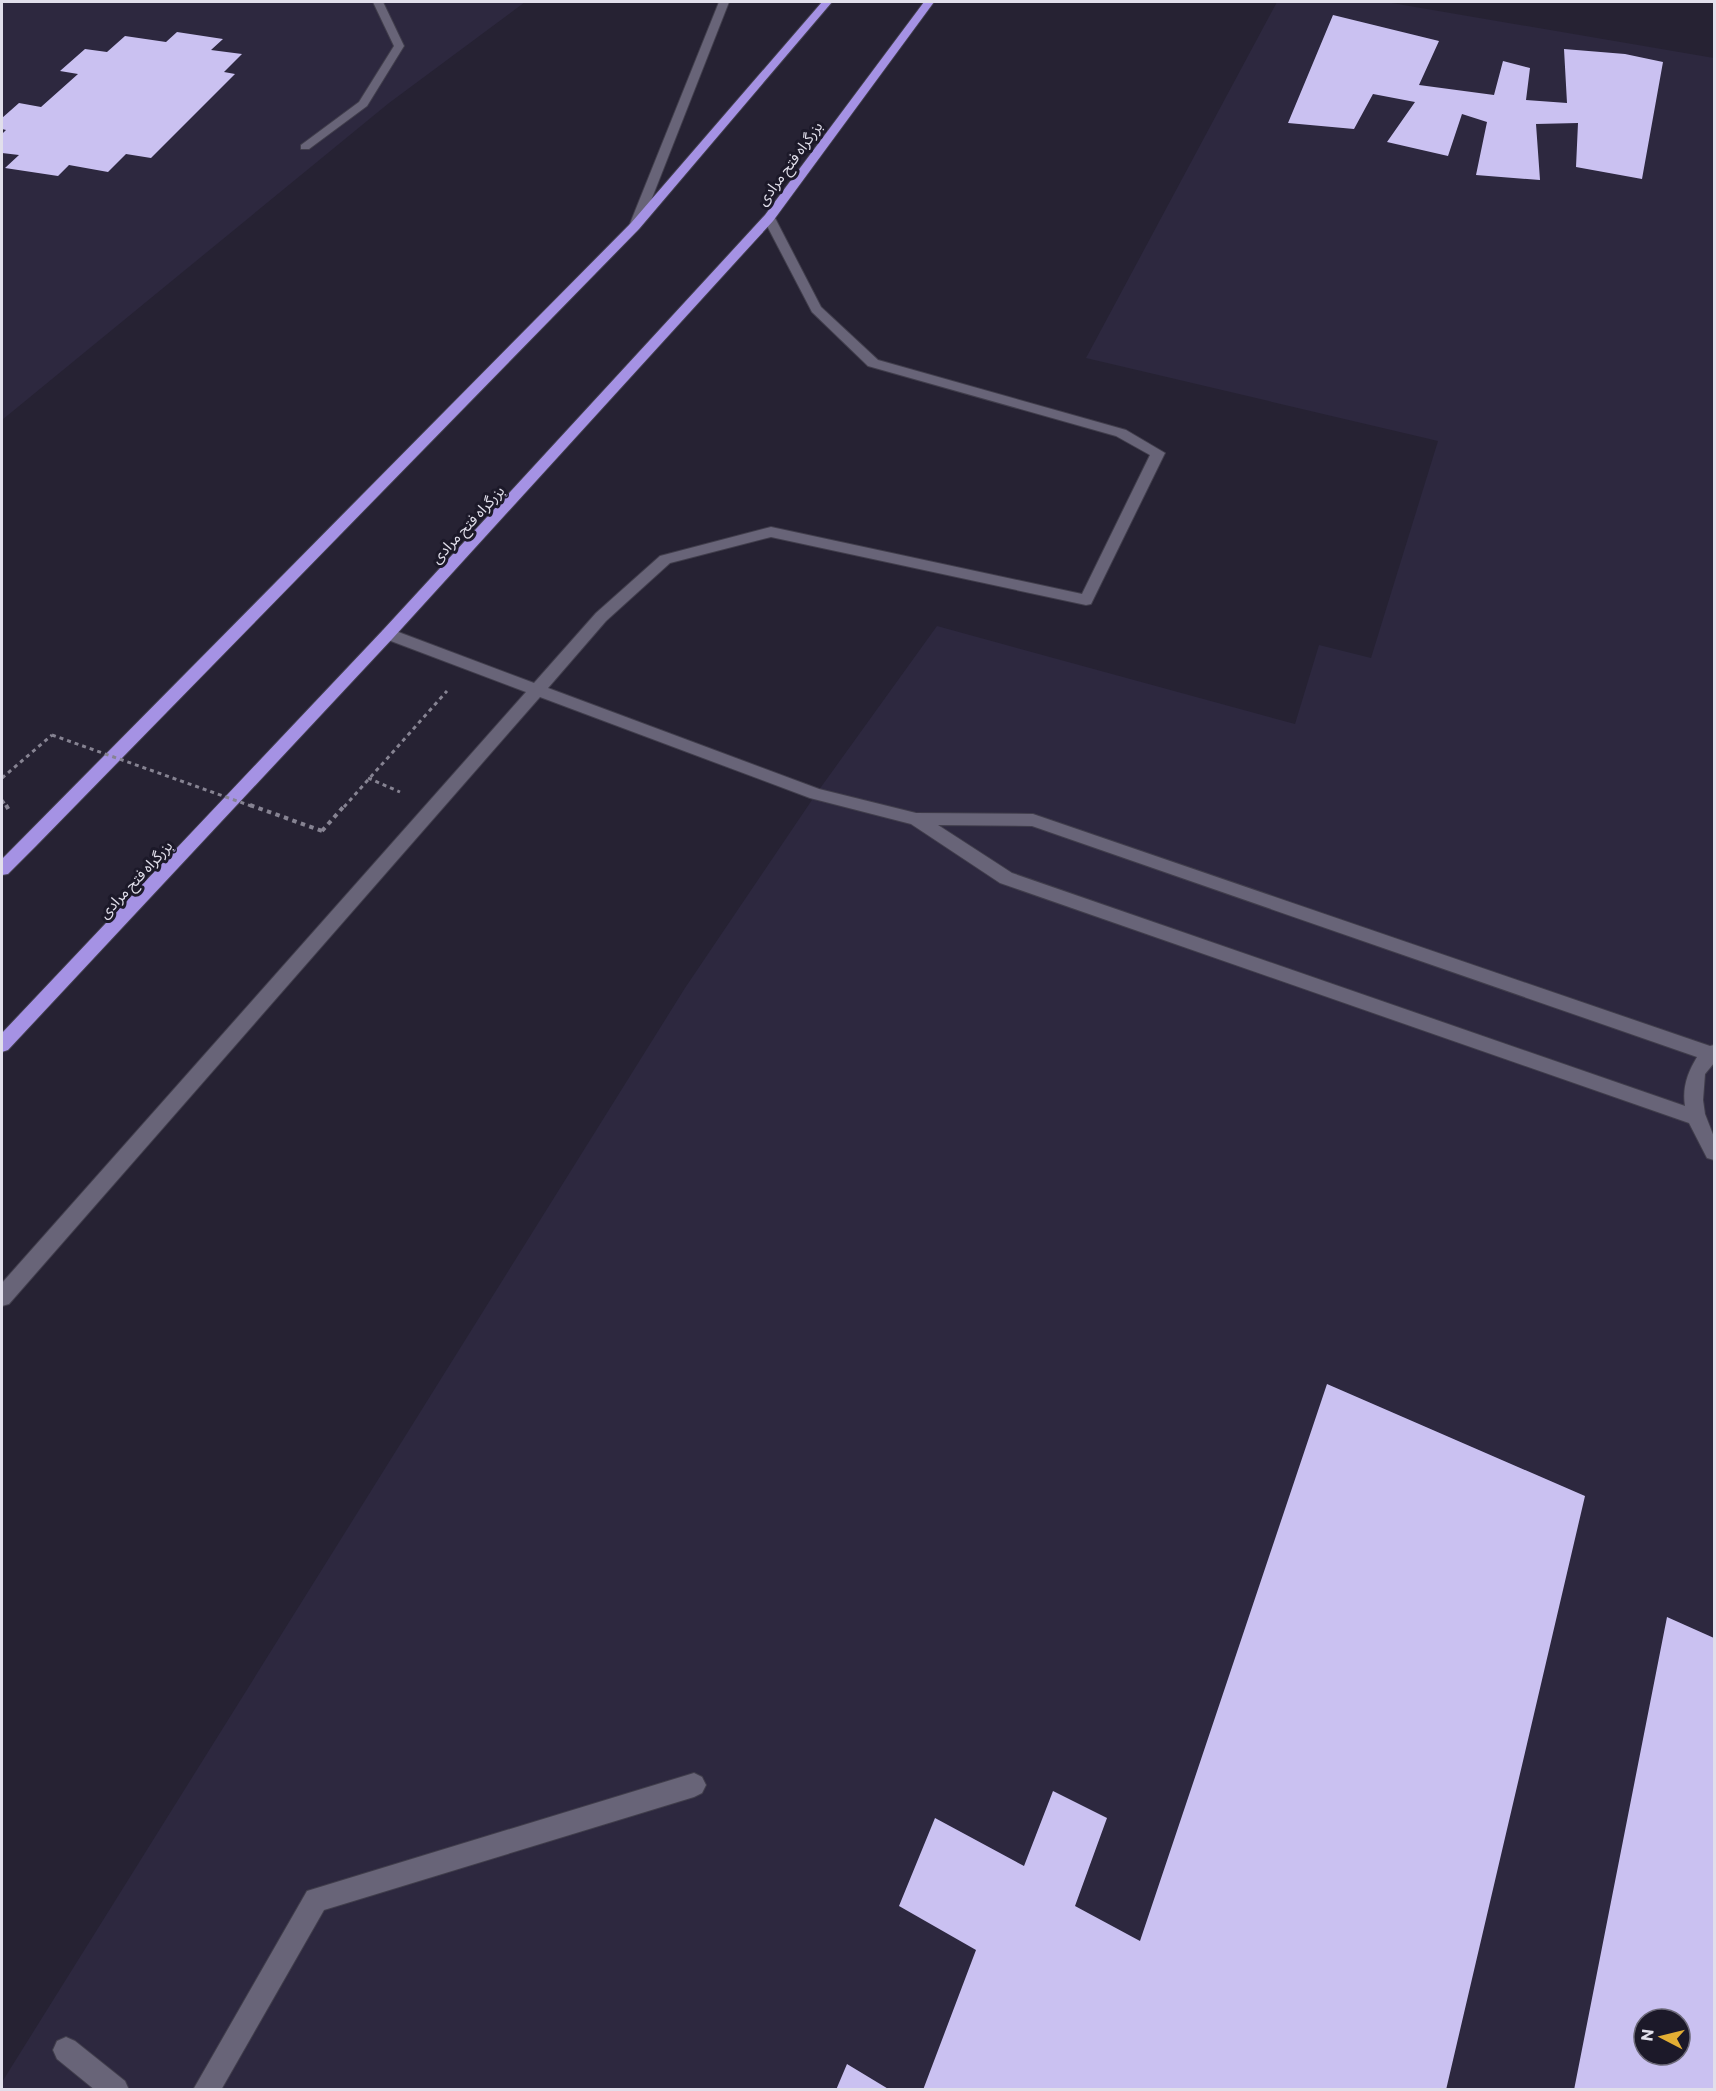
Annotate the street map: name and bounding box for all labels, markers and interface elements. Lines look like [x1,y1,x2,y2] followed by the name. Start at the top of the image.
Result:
[752,117,829,211] street label: بزرگراه فتح مرادی
[426,481,510,569] street label: بزرگراه فتح مرادی
[94,836,178,924] street label: بزرگراه فتح مرادی
[1632,2007,1692,2067] north arrow
[1636,2028,1657,2042] text: N

